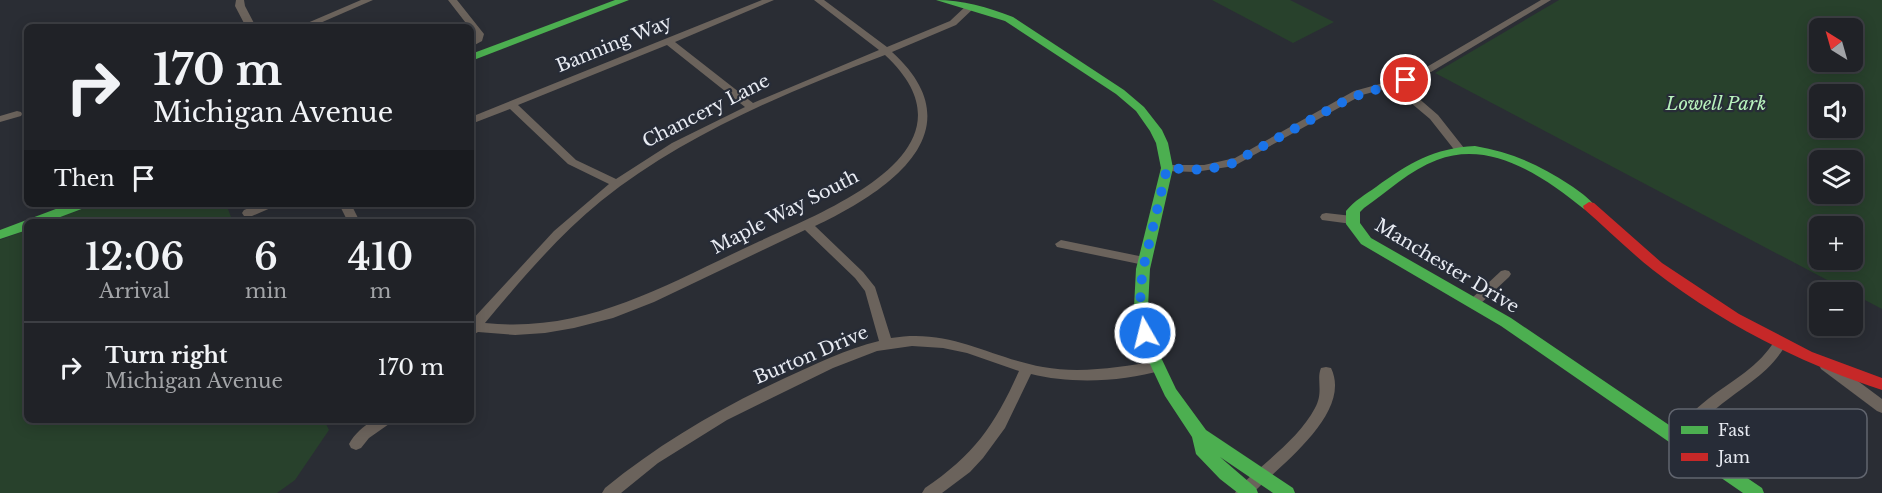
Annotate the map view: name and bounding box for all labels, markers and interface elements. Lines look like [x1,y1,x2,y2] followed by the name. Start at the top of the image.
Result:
[553,11,676,77] street label: Banning Way
[1809,18,1863,72] north arrow
[1809,18,1863,336] map controls
[153,44,282,96] text: 170 m
[54,48,132,126] icon: right
[1380,54,1431,105] pin
[1389,63,1422,96] icon: arrive
[639,69,773,153] street label: Chancery Lane
[1809,84,1863,138] button: sound
[1665,93,1766,115] park label: Lowell Park
[153,96,393,129] text: Michigan Avenue
[1809,150,1863,204] button: layers
[127,162,160,195] icon: arrive
[54,165,115,192] text: Then
[708,165,862,259] street label: Maple Way South
[1371,214,1523,318] street label: Manchester Drive
[1809,216,1863,270] button: +
[85,235,184,280] text: 12:06
[254,235,278,280] text: 6
[348,235,413,280] text: 410
[99,279,170,303] text: Arrival
[245,279,287,303] text: min
[370,279,391,303] text: m
[1809,282,1863,336] button: −
[1113,301,1177,365] position arrow
[751,321,871,389] street label: Burton Drive
[105,342,227,369] text: Turn right
[54,351,87,384] icon: right
[378,354,444,381] text: 170 m
[105,369,283,393] text: Michigan Avenue
[1669,409,1867,478] legend
[1718,420,1750,440] text: Fast
[1716,447,1750,467] text: Jam

